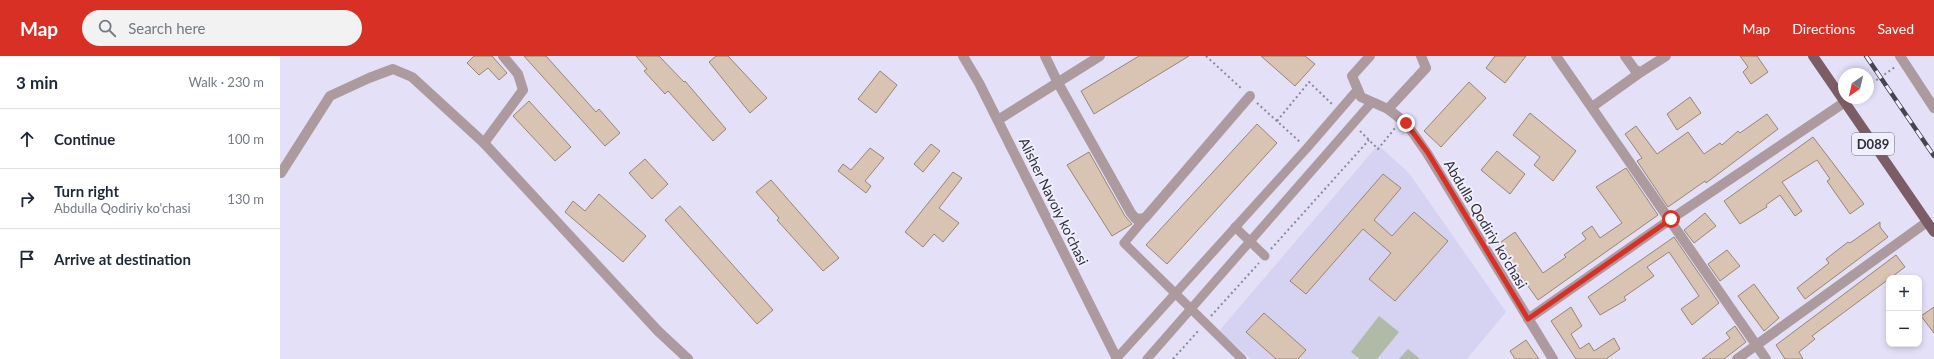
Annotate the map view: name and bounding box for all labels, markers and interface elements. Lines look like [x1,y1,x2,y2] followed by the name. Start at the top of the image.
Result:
[82,10,362,46] search box
[20,17,58,40] text: Map
[96,17,118,39] icon: search
[128,19,206,37] text: Search here
[1743,20,1770,37] text: Map
[1792,20,1855,37] text: Directions
[1877,20,1914,37] text: Saved
[1838,68,1874,104] north arrow
[16,72,58,93] text: 3 min
[188,74,264,90] text: Walk · 230 m
[1397,114,1415,132] route end
[16,128,38,150] icon: ahead
[54,130,115,148] text: Continue
[227,131,264,147] text: 100 m
[1852,133,1894,155] road number: D089
[1016,135,1092,267] street label: Alisher Navoiy ko'chasi
[1441,157,1531,291] street label: Abdulla Qodiriy ko'chasi
[54,182,119,200] text: Turn right
[16,188,38,210] icon: right
[227,191,264,207] text: 130 m
[54,200,191,216] text: Abdulla Qodiriy ko'chasi
[1662,210,1680,228] route start
[16,248,38,270] icon: arrive
[54,250,191,268] text: Arrive at destination
[1886,275,1922,347] map controls
[1886,275,1922,311] button: +
[1886,311,1922,347] button: −

